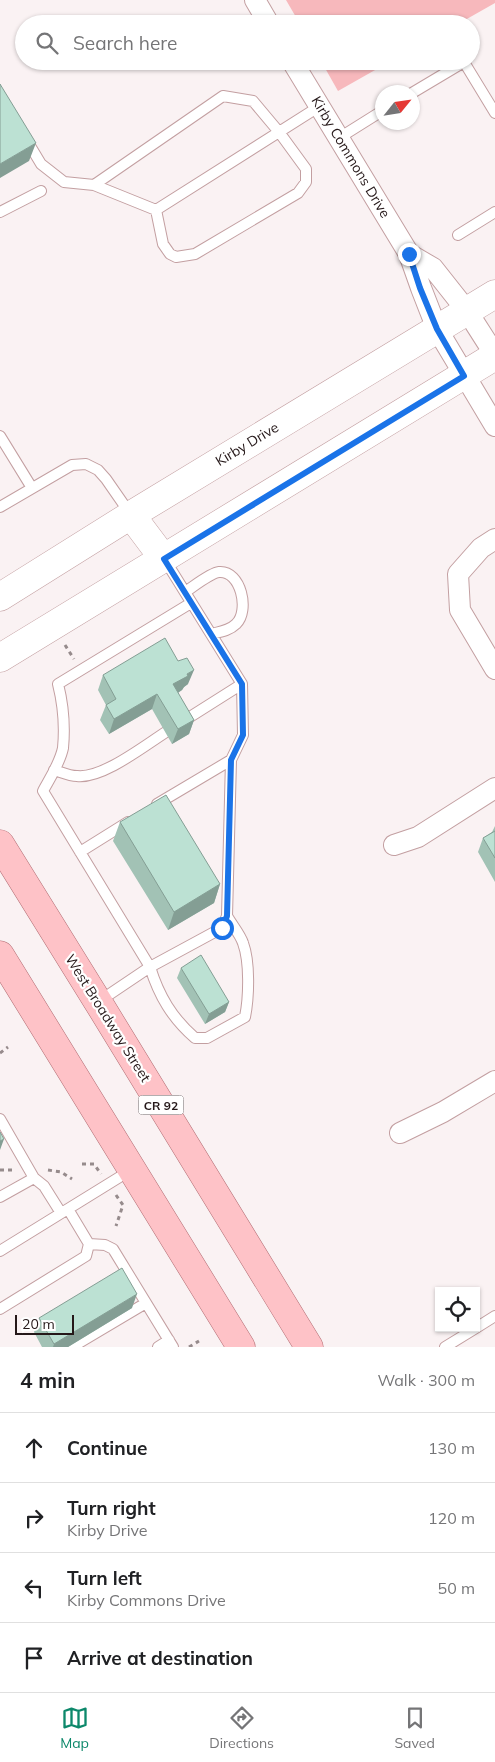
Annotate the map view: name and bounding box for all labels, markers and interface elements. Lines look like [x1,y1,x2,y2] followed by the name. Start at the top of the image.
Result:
[15,15,480,70] search box
[33,29,61,57] icon: search
[73,31,177,55] text: Search here
[375,85,420,130] north arrow
[307,93,395,221] street label: Kirby Commons Drive
[398,243,421,266] route end
[212,418,282,470] street label: Kirby Drive
[211,917,234,940] route start
[61,951,155,1085] street label: West Broadway Street
[138,1096,184,1114] road number: CR 92
[435,1287,480,1332] map controls
[435,1287,480,1332] button: locate
[15,1312,74,1335] scale bar
[22,1315,55,1333] text: 20 m
[20,1367,75,1393] text: 4 min
[377,1370,475,1390] text: Walk · 300 m
[20,1434,48,1462] icon: ahead
[67,1436,147,1460] text: Continue
[428,1438,475,1458] text: 130 m
[67,1496,156,1520] text: Turn right
[20,1504,48,1532] icon: right
[428,1508,475,1528] text: 120 m
[67,1520,148,1540] text: Kirby Drive
[67,1566,142,1590] text: Turn left
[20,1574,48,1602] icon: left
[438,1578,475,1598] text: 50 m
[67,1590,226,1610] text: Kirby Commons Drive
[20,1644,48,1672] icon: arrive
[67,1646,253,1670] text: Arrive at destination
[60,1704,89,1752] tab: Map
[209,1704,274,1752] tab: Directions
[394,1704,435,1752] tab: Saved

